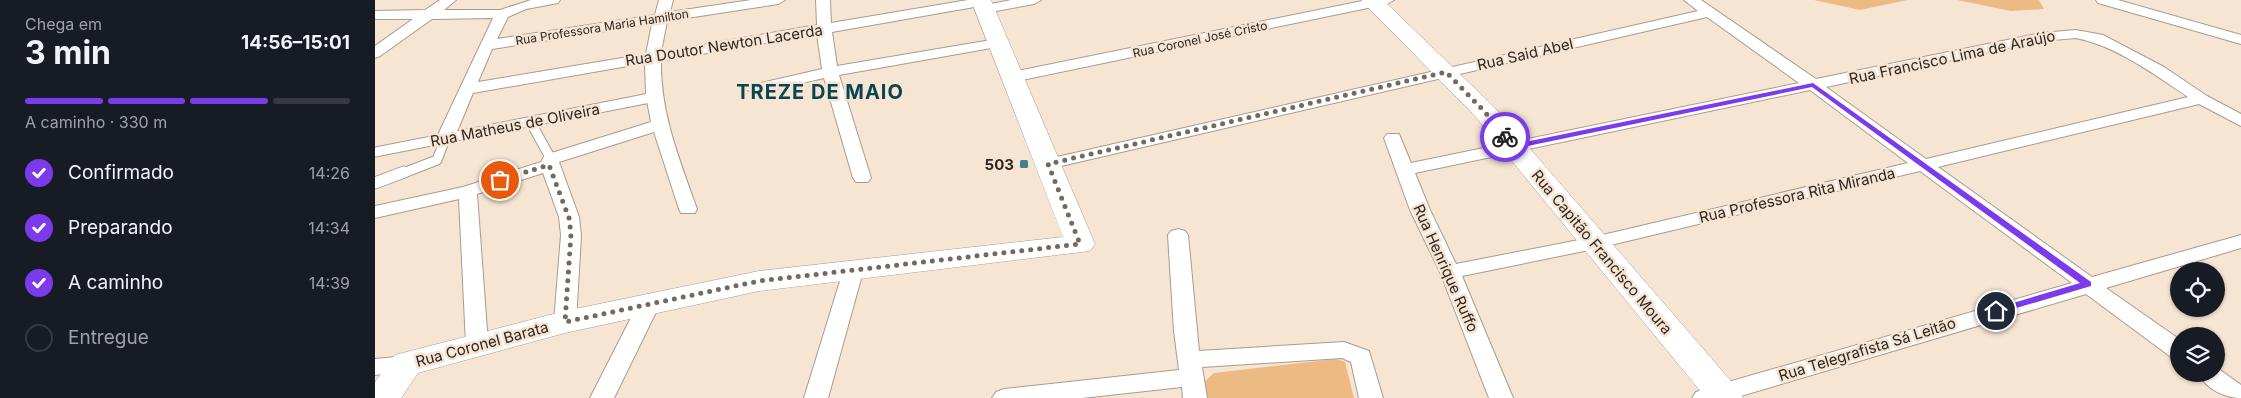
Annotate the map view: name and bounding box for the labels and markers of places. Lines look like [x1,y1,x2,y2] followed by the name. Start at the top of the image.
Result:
[985,155,1014,174] place label: 503
[1018,158,1030,170] marker: 503
[479,159,521,201] pin
[1975,290,2017,332] pin

